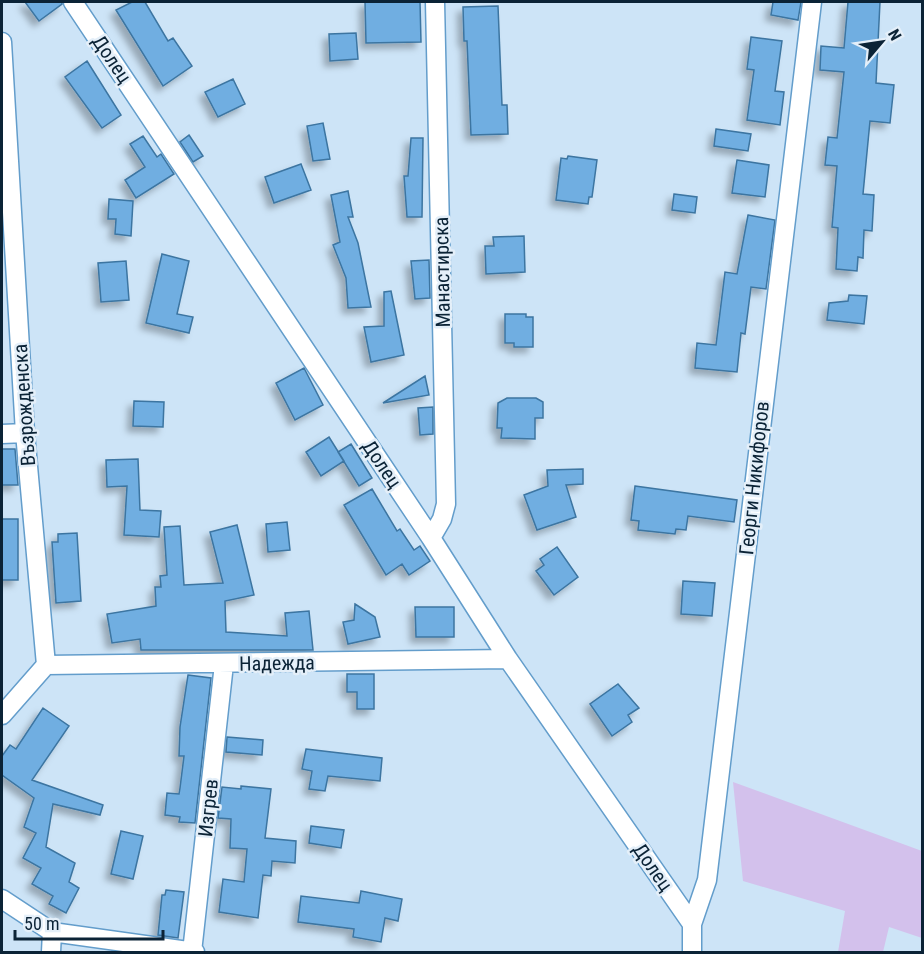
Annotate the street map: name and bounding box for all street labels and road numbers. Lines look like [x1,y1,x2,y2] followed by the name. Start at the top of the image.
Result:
[87,30,137,88] street label: Долец
[429,216,455,328] street label: Манастирска
[8,343,40,467] street label: Възрожденска
[734,400,774,556] street label: Георги Никифоров
[357,435,407,493] street label: Долец
[239,650,315,676] street label: Надежда
[193,778,223,838] street label: Изгрев
[628,838,678,896] street label: Долец

